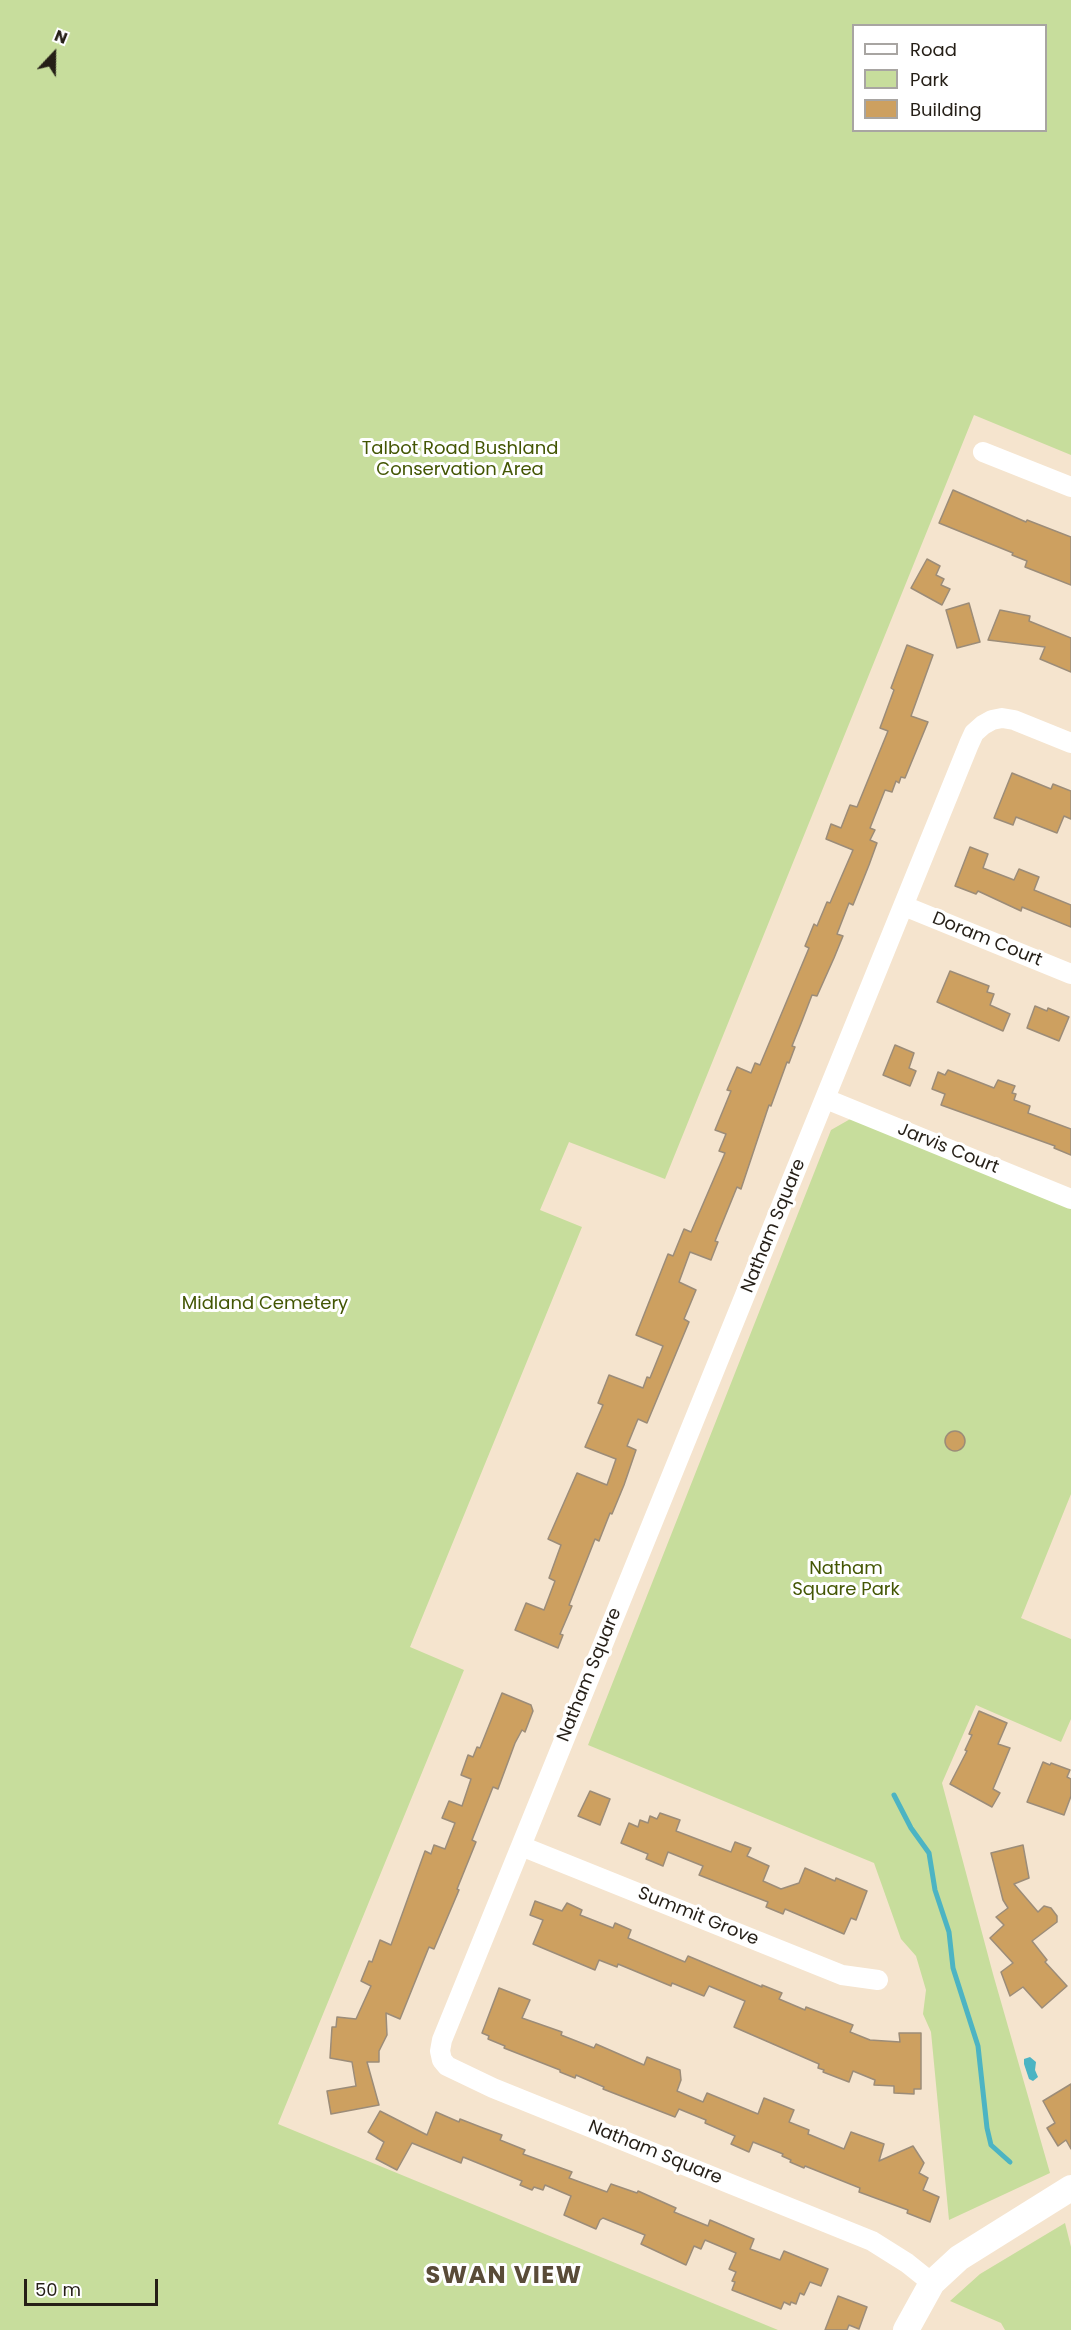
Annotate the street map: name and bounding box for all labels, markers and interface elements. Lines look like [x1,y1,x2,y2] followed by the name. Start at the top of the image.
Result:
[24,24,84,84] north arrow
[51,24,71,50] text: N
[852,24,1047,132] legend
[910,37,957,62] text: Road
[910,67,949,92] text: Park
[910,97,982,122] text: Building
[362,438,558,480] park label: Talbot Road Bushland Conservation Area
[929,908,1045,972] street label: Doram Court
[894,1119,1002,1179] street label: Jarvis Court
[737,1156,811,1296] street label: Natham Square
[182,1293,348,1315] park label: Midland Cemetery
[792,1558,900,1600] park label: Natham Square Park
[553,1605,627,1745] street label: Natham Square
[634,1883,762,1951] street label: Summit Grove
[585,2116,725,2190] street label: Natham Square
[425,2263,583,2291] district label: SWAN VIEW
[27,2267,160,2305] scale bar
[35,2277,81,2302] text: 50 m

